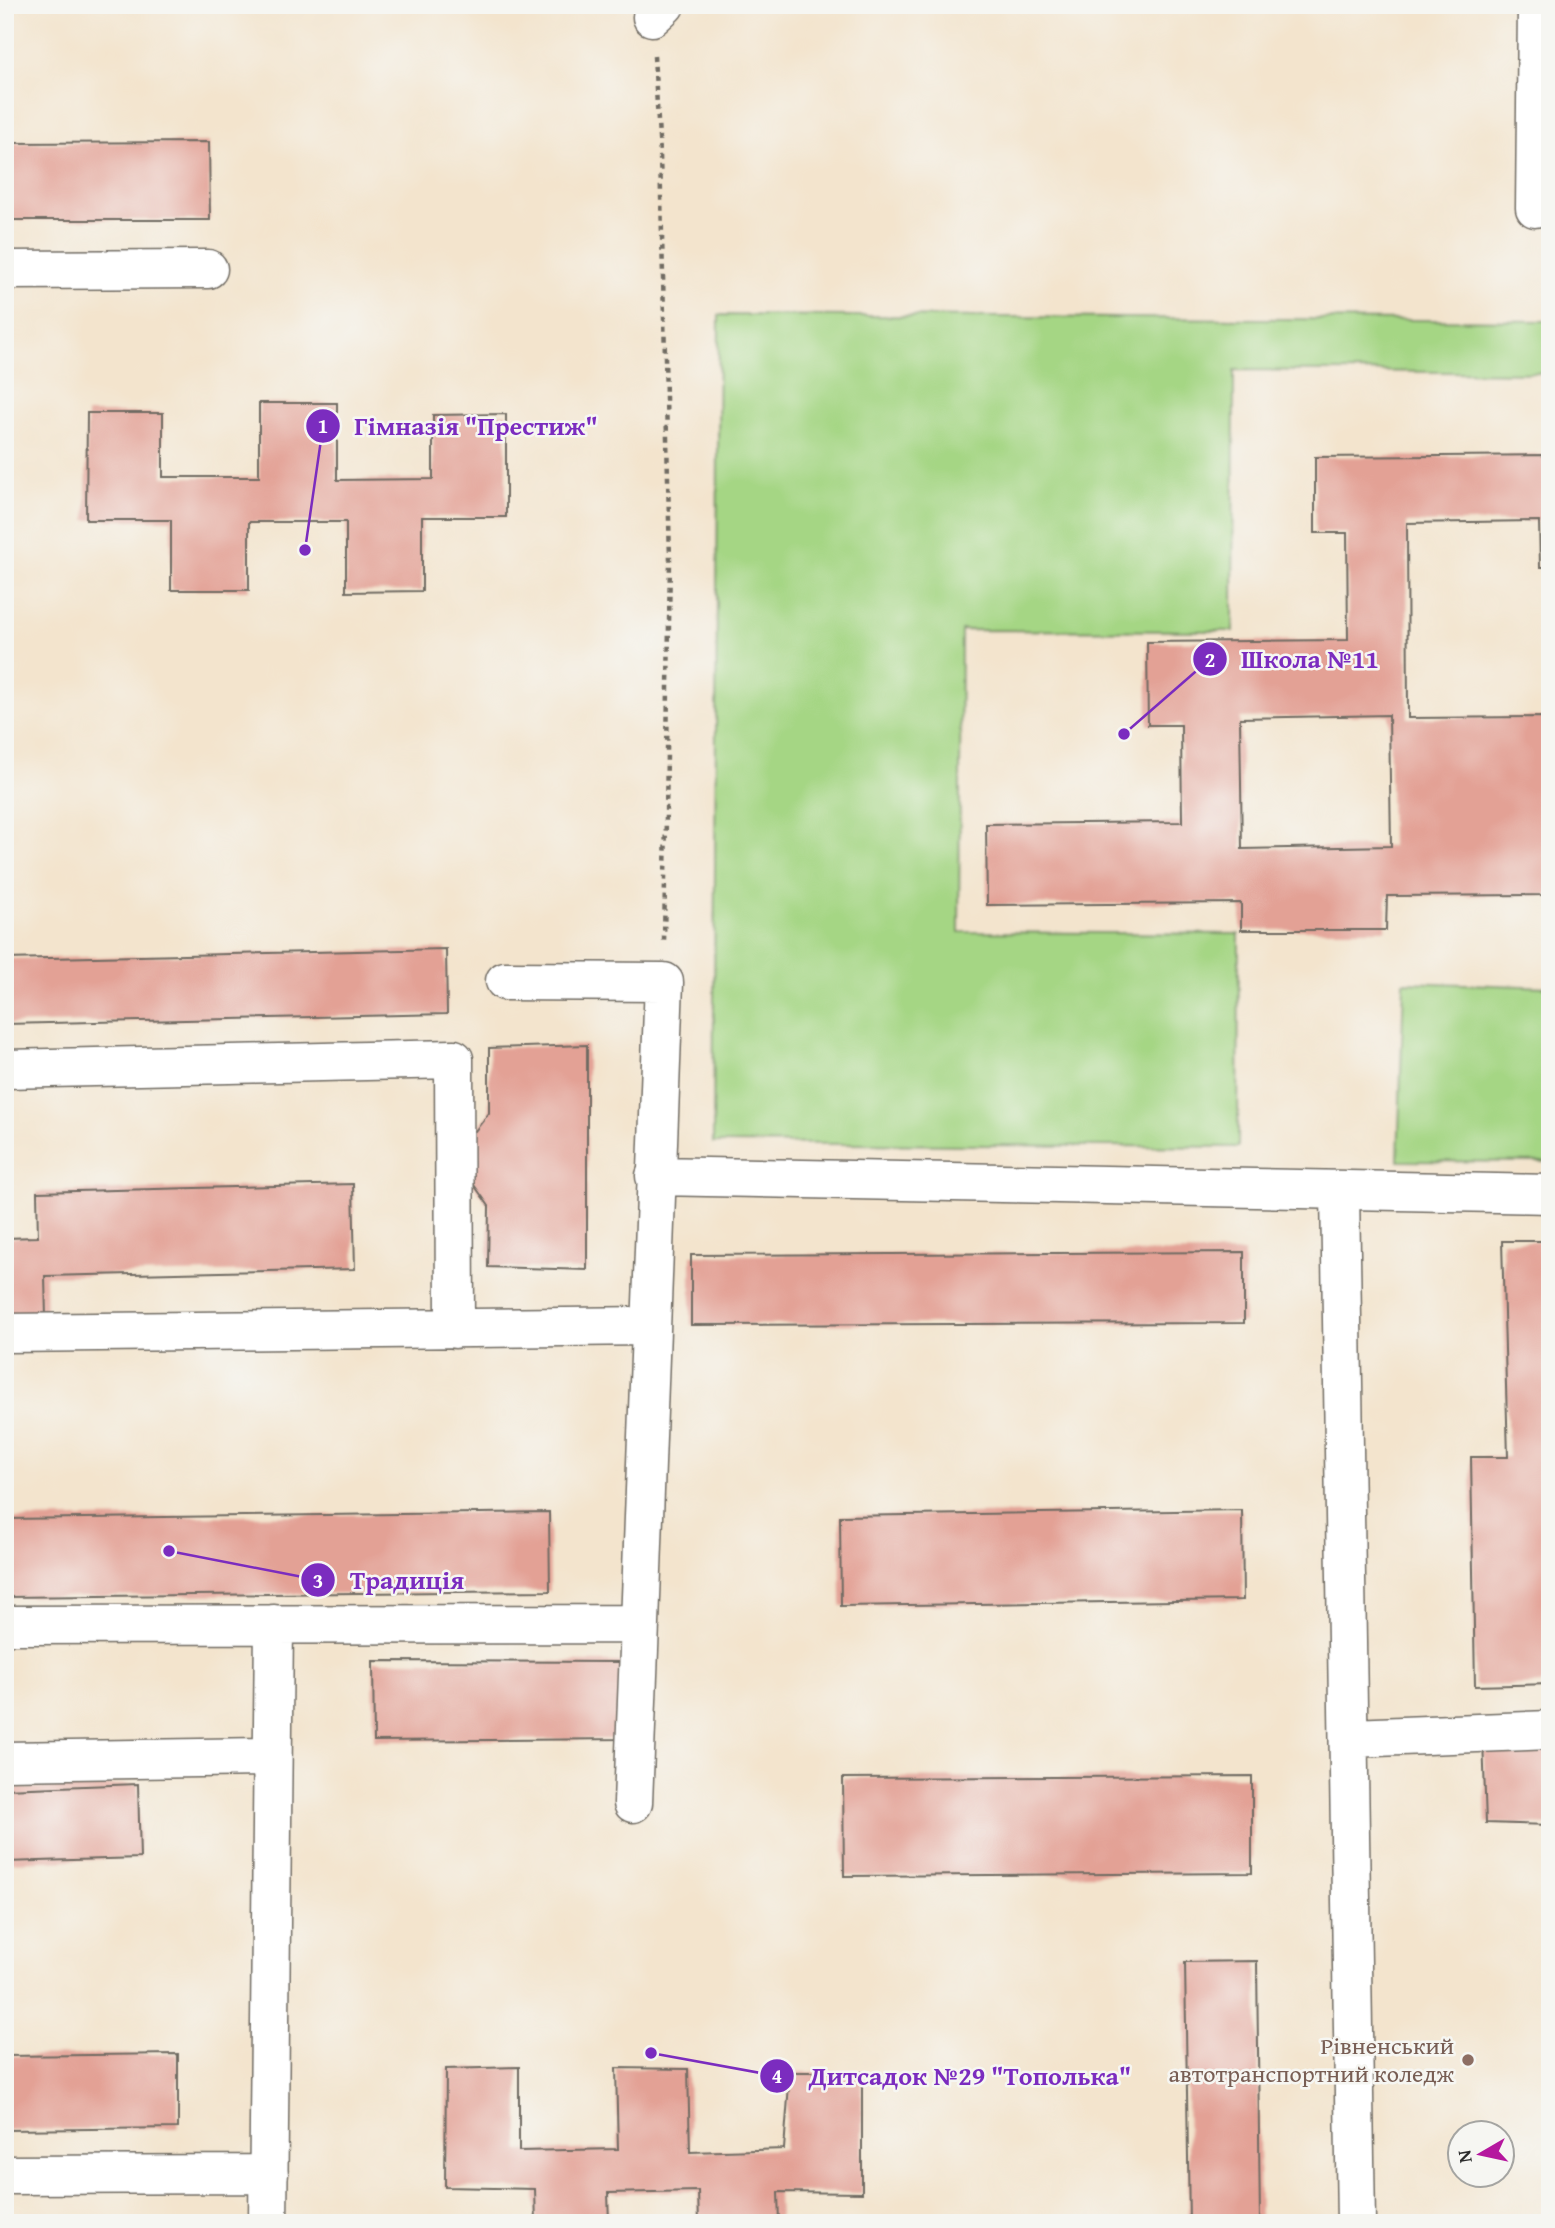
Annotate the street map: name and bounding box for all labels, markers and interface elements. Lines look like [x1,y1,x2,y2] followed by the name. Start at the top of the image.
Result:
[305,402,612,449] callout: Гімназія "Престиж"
[354,406,598,445] text: Гімназія "Престиж"
[318,410,328,441] text: 1
[1192,636,1394,683] callout: Школа №11
[1241,639,1379,678] text: Школа №11
[1205,644,1215,675] text: 2
[301,1557,478,1604] callout: Традиція
[350,1560,464,1599] text: Традиція
[313,1565,323,1596] text: 3
[1169,2028,1454,2091] place label: Рівненський автотранспортний коледж
[760,2052,1145,2099] callout: Дитсадок №29 "Тополька"
[1460,2052,1476,2068] marker: Рівненський автотранспортний коледж
[808,2056,1131,2095] text: Дитсадок №29 "Тополька"
[772,2060,783,2091] text: 4
[1446,2120,1516,2190] north arrow
[1449,2148,1479,2165] text: N

